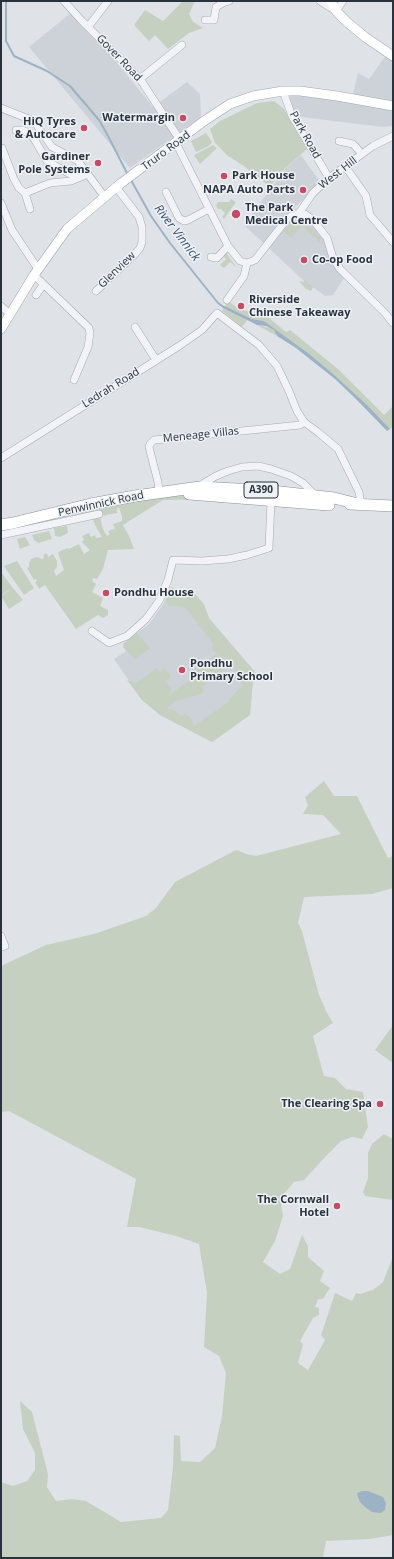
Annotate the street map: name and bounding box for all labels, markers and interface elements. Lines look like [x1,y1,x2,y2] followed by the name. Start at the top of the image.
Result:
[93,32,145,84] street label: Gover Road
[287,109,323,161] street label: Park Road
[102,111,175,125] place label: Watermargin
[178,113,188,123] marker: Watermargin
[15,115,76,141] place label: HiQ Tyres & Autocare
[79,123,89,133] marker: HiQ Tyres & Autocare
[139,128,193,174] street label: Truro Road
[18,150,90,176] place label: Gardiner Pole Systems
[316,154,360,192] street label: West Hill
[93,158,103,168] marker: Gardiner Pole Systems
[232,169,295,183] place label: Park House
[219,171,229,181] marker: Park House
[203,183,295,197] place label: NAPA Auto Parts
[298,185,308,195] marker: NAPA Auto Parts
[245,201,328,227] place label: The Park Medical Centre
[151,202,203,264] water label: River Vinnick
[230,208,242,220] marker: The Park Medical Centre
[96,249,138,291] street label: Glenview
[312,253,373,267] place label: Co-op Food
[299,255,309,265] marker: Co-op Food
[249,293,350,319] place label: Riverside Chinese Takeaway
[236,301,246,311] marker: Riverside Chinese Takeaway
[80,365,142,411] street label: Ledrah Road
[162,424,240,446] street label: Meneage Villas
[244,482,278,498] road number: A390
[57,488,145,520] street label: Penwinnick Road
[114,586,194,600] place label: Pondhu House
[101,588,111,598] marker: Pondhu House
[190,657,273,683] place label: Pondhu Primary School
[177,665,187,675] marker: Pondhu Primary School
[281,1097,372,1111] place label: The Clearing Spa
[375,1099,385,1109] marker: The Clearing Spa
[257,1193,329,1219] place label: The Cornwall Hotel
[332,1201,342,1211] marker: The Cornwall Hotel

